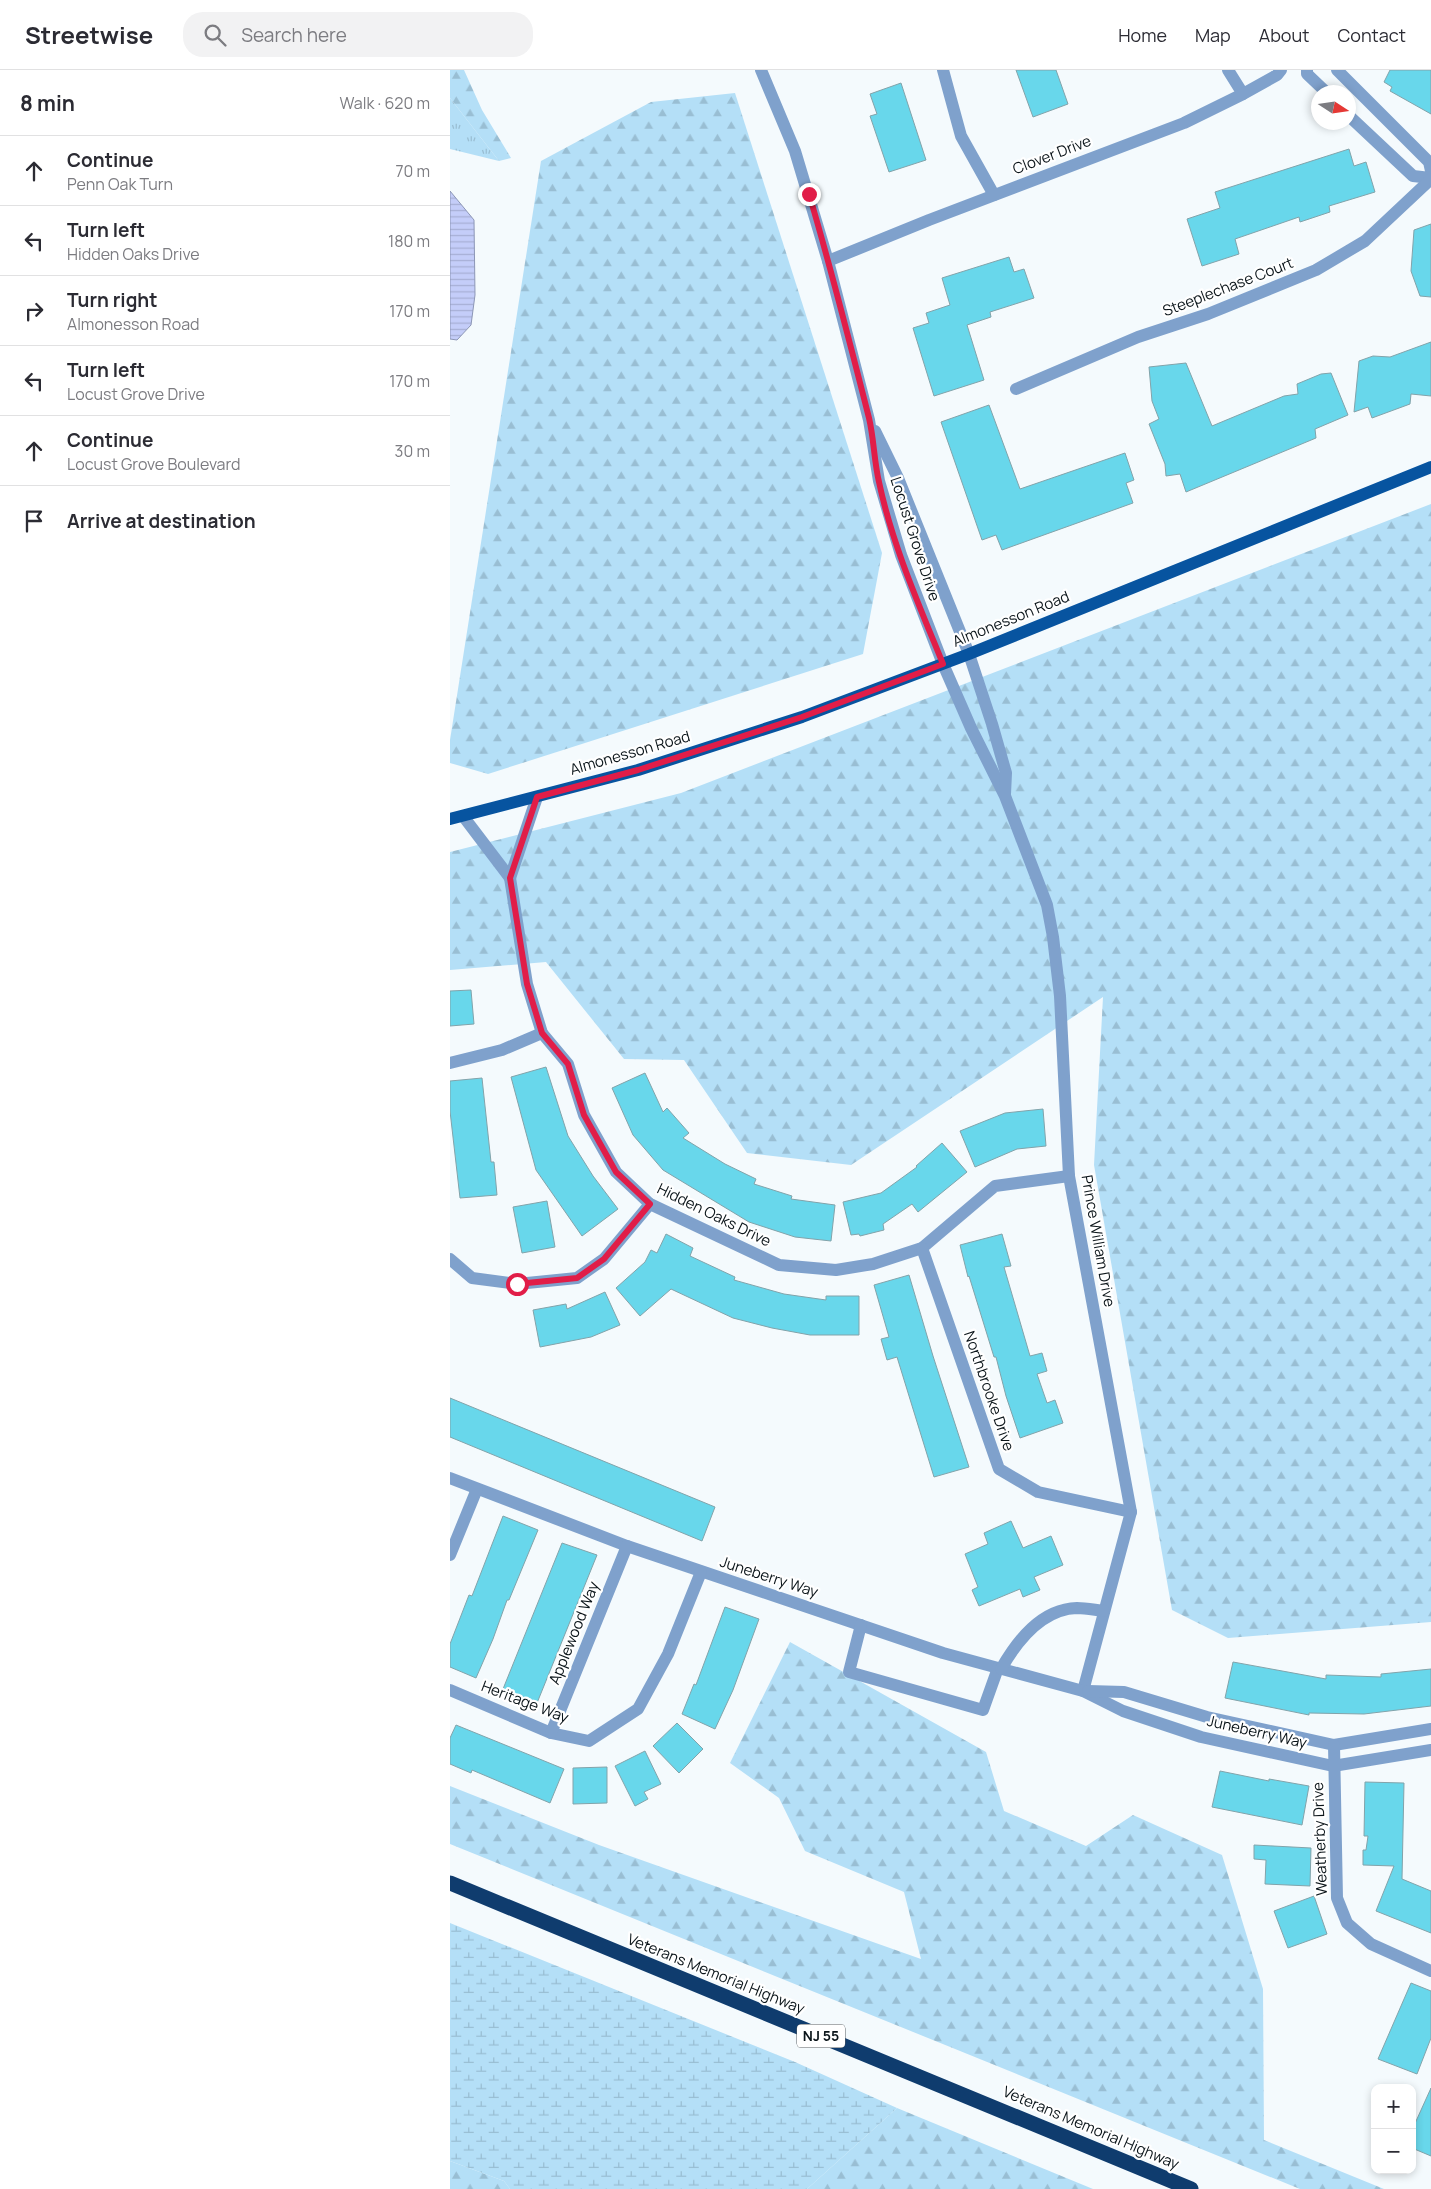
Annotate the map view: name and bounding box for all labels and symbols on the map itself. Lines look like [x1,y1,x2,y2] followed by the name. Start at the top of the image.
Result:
[1311,85,1356,130] north arrow
[1010,130,1094,179] street label: Clover Drive
[798,183,821,206] route end
[1159,252,1296,321] street label: Steeplechase Court
[886,474,945,604] street label: Locust Grove Drive
[949,586,1072,652] street label: Almonesson Road
[567,725,692,780] street label: Almonesson Road
[1077,1173,1120,1309] street label: Prince William Drive
[654,1178,775,1251] street label: Hidden Oaks Drive
[506,1273,529,1296] route start
[959,1328,1020,1454] street label: Northbrooke Drive
[717,1551,821,1602] street label: Juneberry Way
[543,1578,604,1687] street label: Applewood Way
[478,1675,572,1728] street label: Heritage Way
[1205,1710,1309,1753] street label: Juneberry Way
[1307,1782,1332,1896] street label: Weatherby Drive
[624,1928,808,2019] street label: Veterans Memorial Highway
[797,2024,845,2048] road number: NJ 55
[1000,2081,1183,2174] street label: Veterans Memorial Highway

